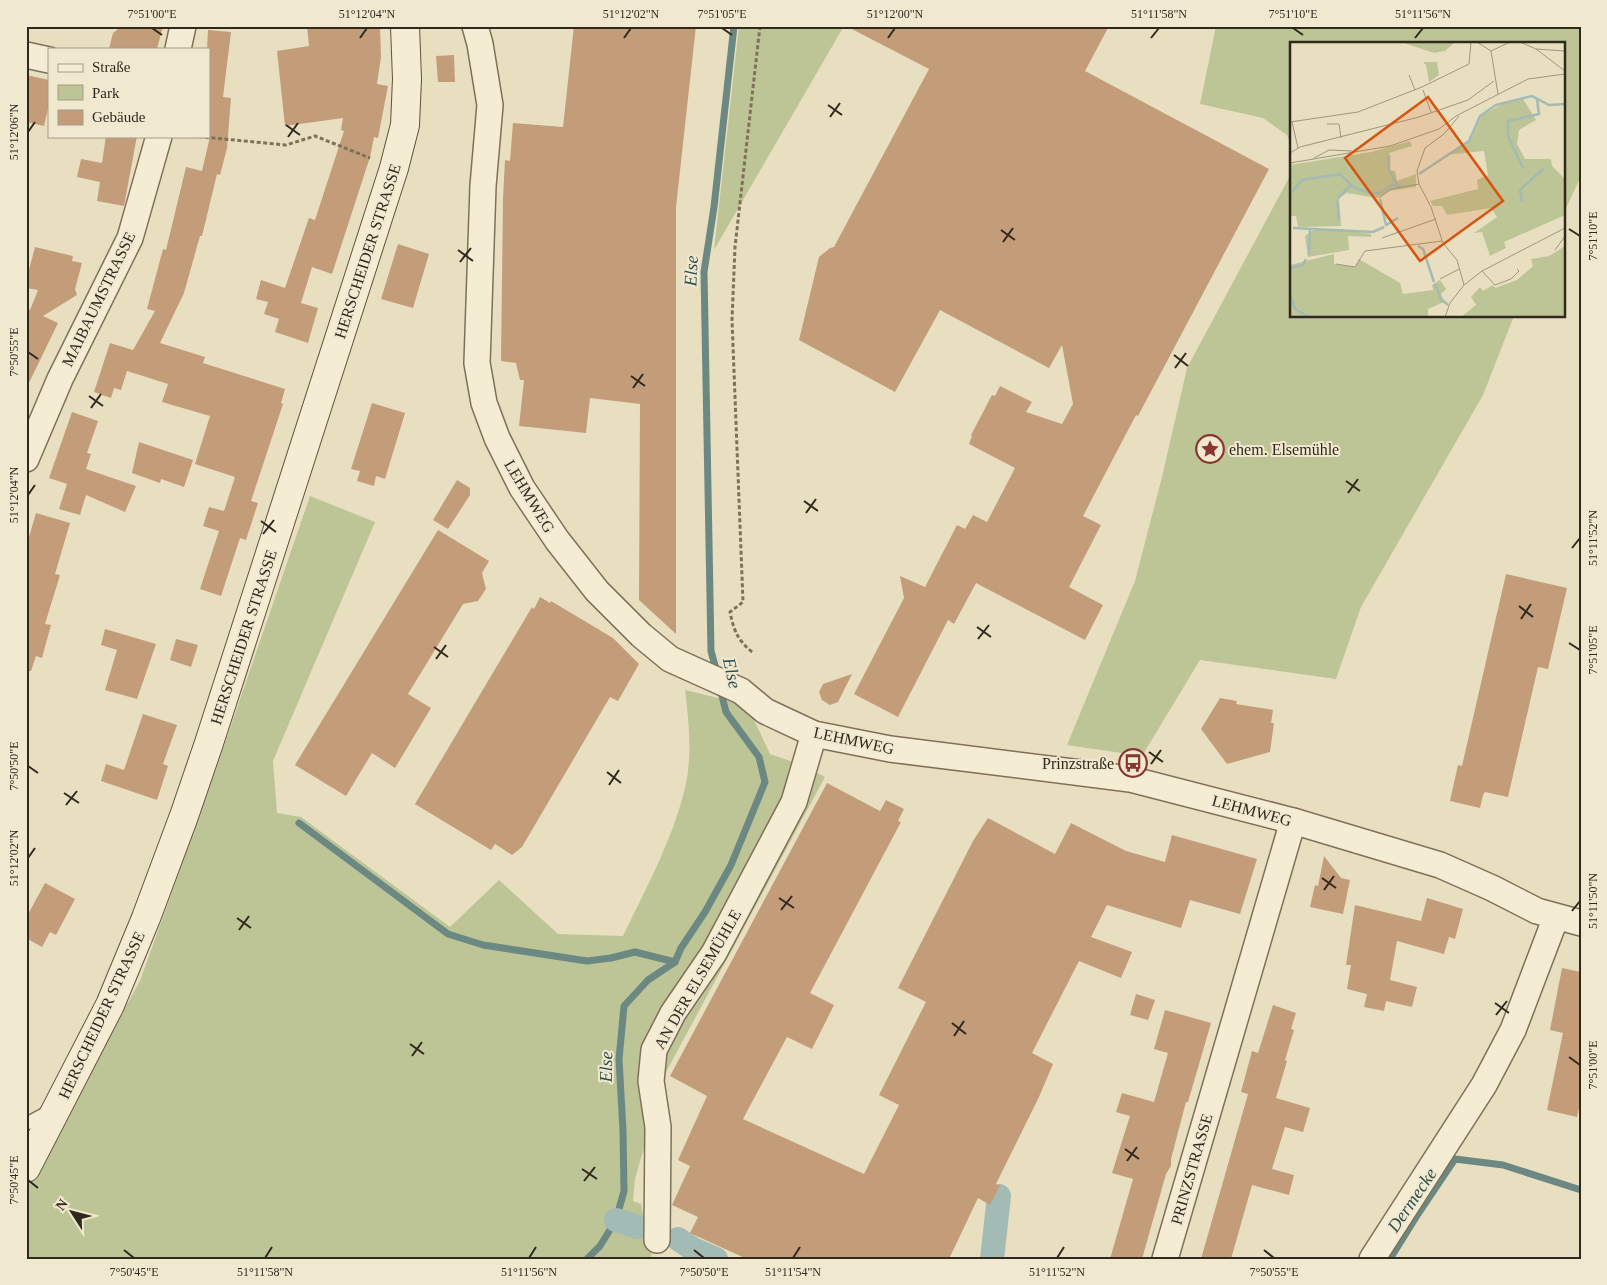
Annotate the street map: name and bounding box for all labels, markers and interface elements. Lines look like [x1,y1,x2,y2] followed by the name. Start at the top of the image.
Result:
[127,7,177,21] text: 7°51'00"E
[339,7,396,21] text: 51°12'04"N
[603,7,660,21] text: 51°12'02"N
[697,7,747,21] text: 7°51'05"E
[867,7,924,21] text: 51°12'00"N
[1131,7,1187,21] text: 51°11'58"N
[1268,7,1318,21] text: 7°51'10"E
[1395,7,1451,21] text: 51°11'56"N
[1290,42,1564,318] inset map
[48,48,210,138] legend
[92,59,131,75] text: Straße
[92,85,120,101] text: Park
[7,103,21,160] text: 51°12'06"N
[92,109,146,125] text: Gebäude
[331,162,404,341] street label: HERSCHEIDER STRASSE
[1586,211,1600,261] text: 7°51'10"E
[58,229,138,369] street label: MAIBAUMSTRASSE
[680,255,702,288] water label: Else
[7,327,21,377] text: 7°50'55"E
[1195,434,1225,464] place icon: ehem. Elsemühle
[1229,441,1339,458] place label: ehem. Elsemühle
[501,457,558,536] street label: LEHMWEG
[7,466,21,523] text: 51°12'04"N
[1586,510,1600,566] text: 51°11'52"N
[207,548,280,727] street label: HERSCHEIDER STRASSE
[1586,625,1600,675] text: 7°51'05"E
[719,655,745,690] water label: Else
[812,724,896,757] street label: LEHMWEG
[7,741,21,791] text: 7°50'50"E
[1118,748,1148,778] bus stop icon: Prinzstraße
[1042,755,1114,772] place label: Prinzstraße
[1210,792,1294,829] street label: LEHMWEG
[7,829,21,886] text: 51°12'02"N
[1586,873,1600,929] text: 51°11'50"N
[651,906,744,1052] street label: AN DER ELSEMÜHLE
[55,929,148,1102] street label: HERSCHEIDER STRASSE
[1586,1040,1600,1090] text: 7°51'00"E
[596,1051,616,1084] water label: Else
[1168,1112,1215,1227] street label: PRINZSTRASSE
[7,1155,21,1205] text: 7°50'45"E
[1383,1164,1441,1237] water label: Dermecke
[48,1188,98,1238] north arrow
[53,1196,71,1213] text: N
[109,1265,159,1279] text: 7°50'45"E
[237,1265,293,1279] text: 51°11'58"N
[501,1265,557,1279] text: 51°11'56"N
[679,1265,729,1279] text: 7°50'50"E
[765,1265,821,1279] text: 51°11'54"N
[1029,1265,1085,1279] text: 51°11'52"N
[1249,1265,1299,1279] text: 7°50'55"E

